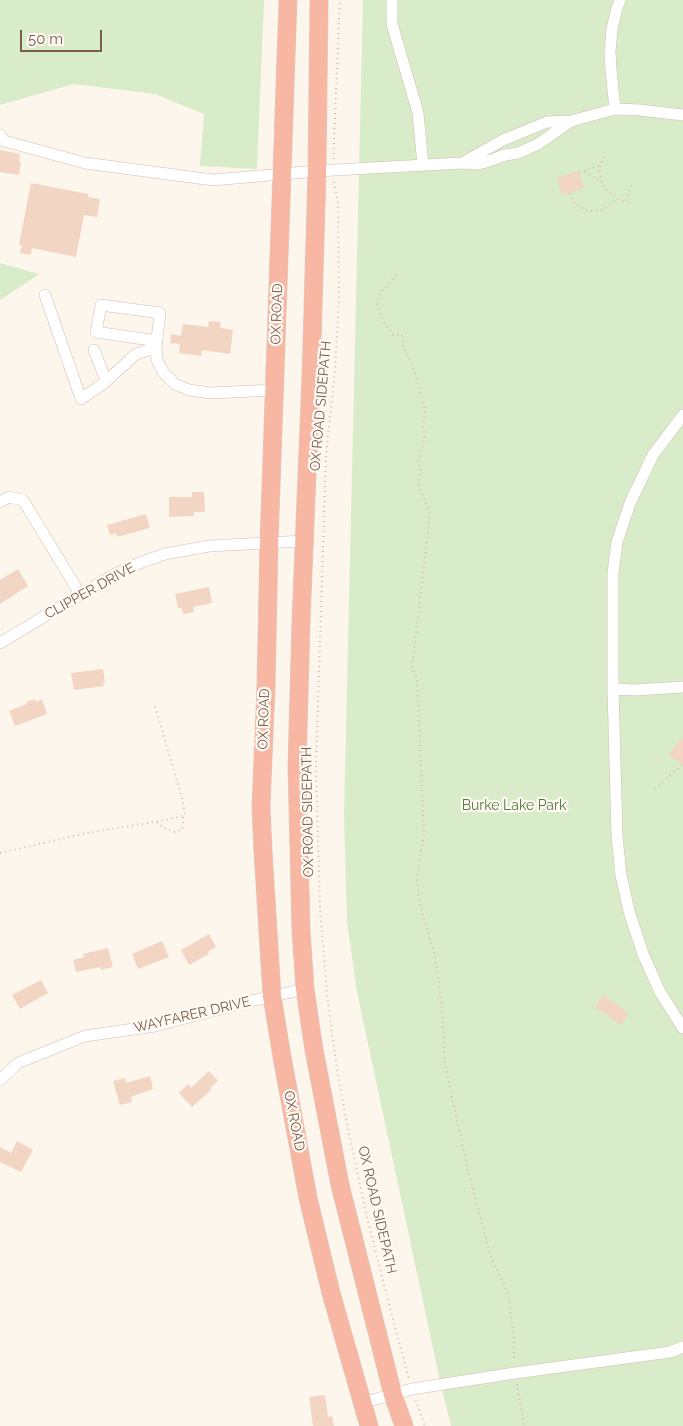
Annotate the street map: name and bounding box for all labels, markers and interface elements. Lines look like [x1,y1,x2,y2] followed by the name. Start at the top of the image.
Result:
[22,20,105,52] scale bar
[28,30,63,48] text: 50 m
[268,283,286,345] street label: OX ROAD
[307,340,335,472] street label: OX ROAD SIDEPATH
[42,559,138,623] street label: CLIPPER DRIVE
[255,688,273,750] street label: OX ROAD
[298,747,318,877] street label: OX ROAD SIDEPATH
[462,798,566,814] park label: Burke Lake Park
[132,993,252,1037] street label: WAYFARER DRIVE
[280,1089,308,1153] street label: OX ROAD
[354,1144,400,1276] street label: OX ROAD SIDEPATH

